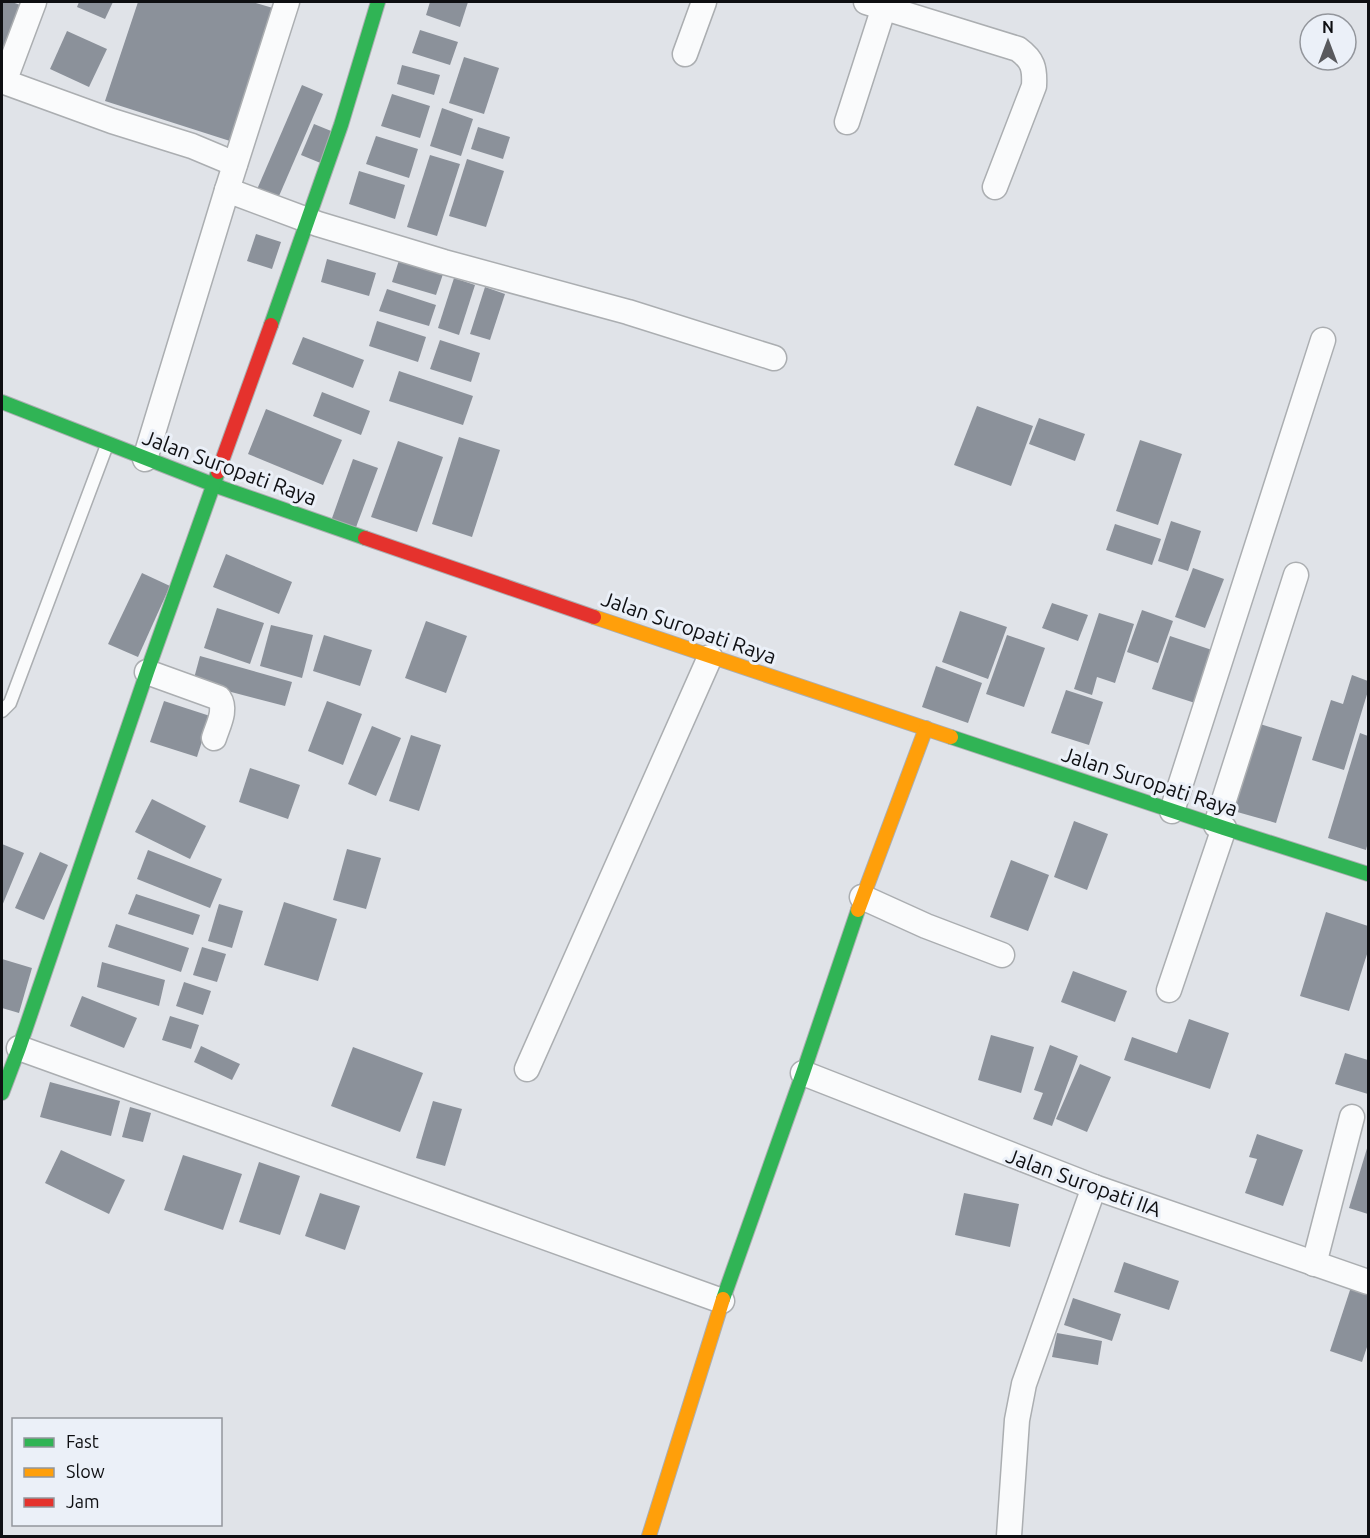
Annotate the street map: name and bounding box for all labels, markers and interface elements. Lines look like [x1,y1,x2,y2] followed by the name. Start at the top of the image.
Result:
[1298,12,1358,72] north arrow
[1322,18,1334,36] text: N
[140,424,320,510] street label: Jalan Suropati Raya
[598,586,780,668] street label: Jalan Suropati Raya
[1059,741,1241,821] street label: Jalan Suropati Raya
[1003,1143,1165,1221] street label: Jalan Suropati IIA
[12,1418,222,1526] legend
[66,1431,99,1451] text: Fast
[66,1461,105,1481] text: Slow
[66,1491,100,1511] text: Jam

